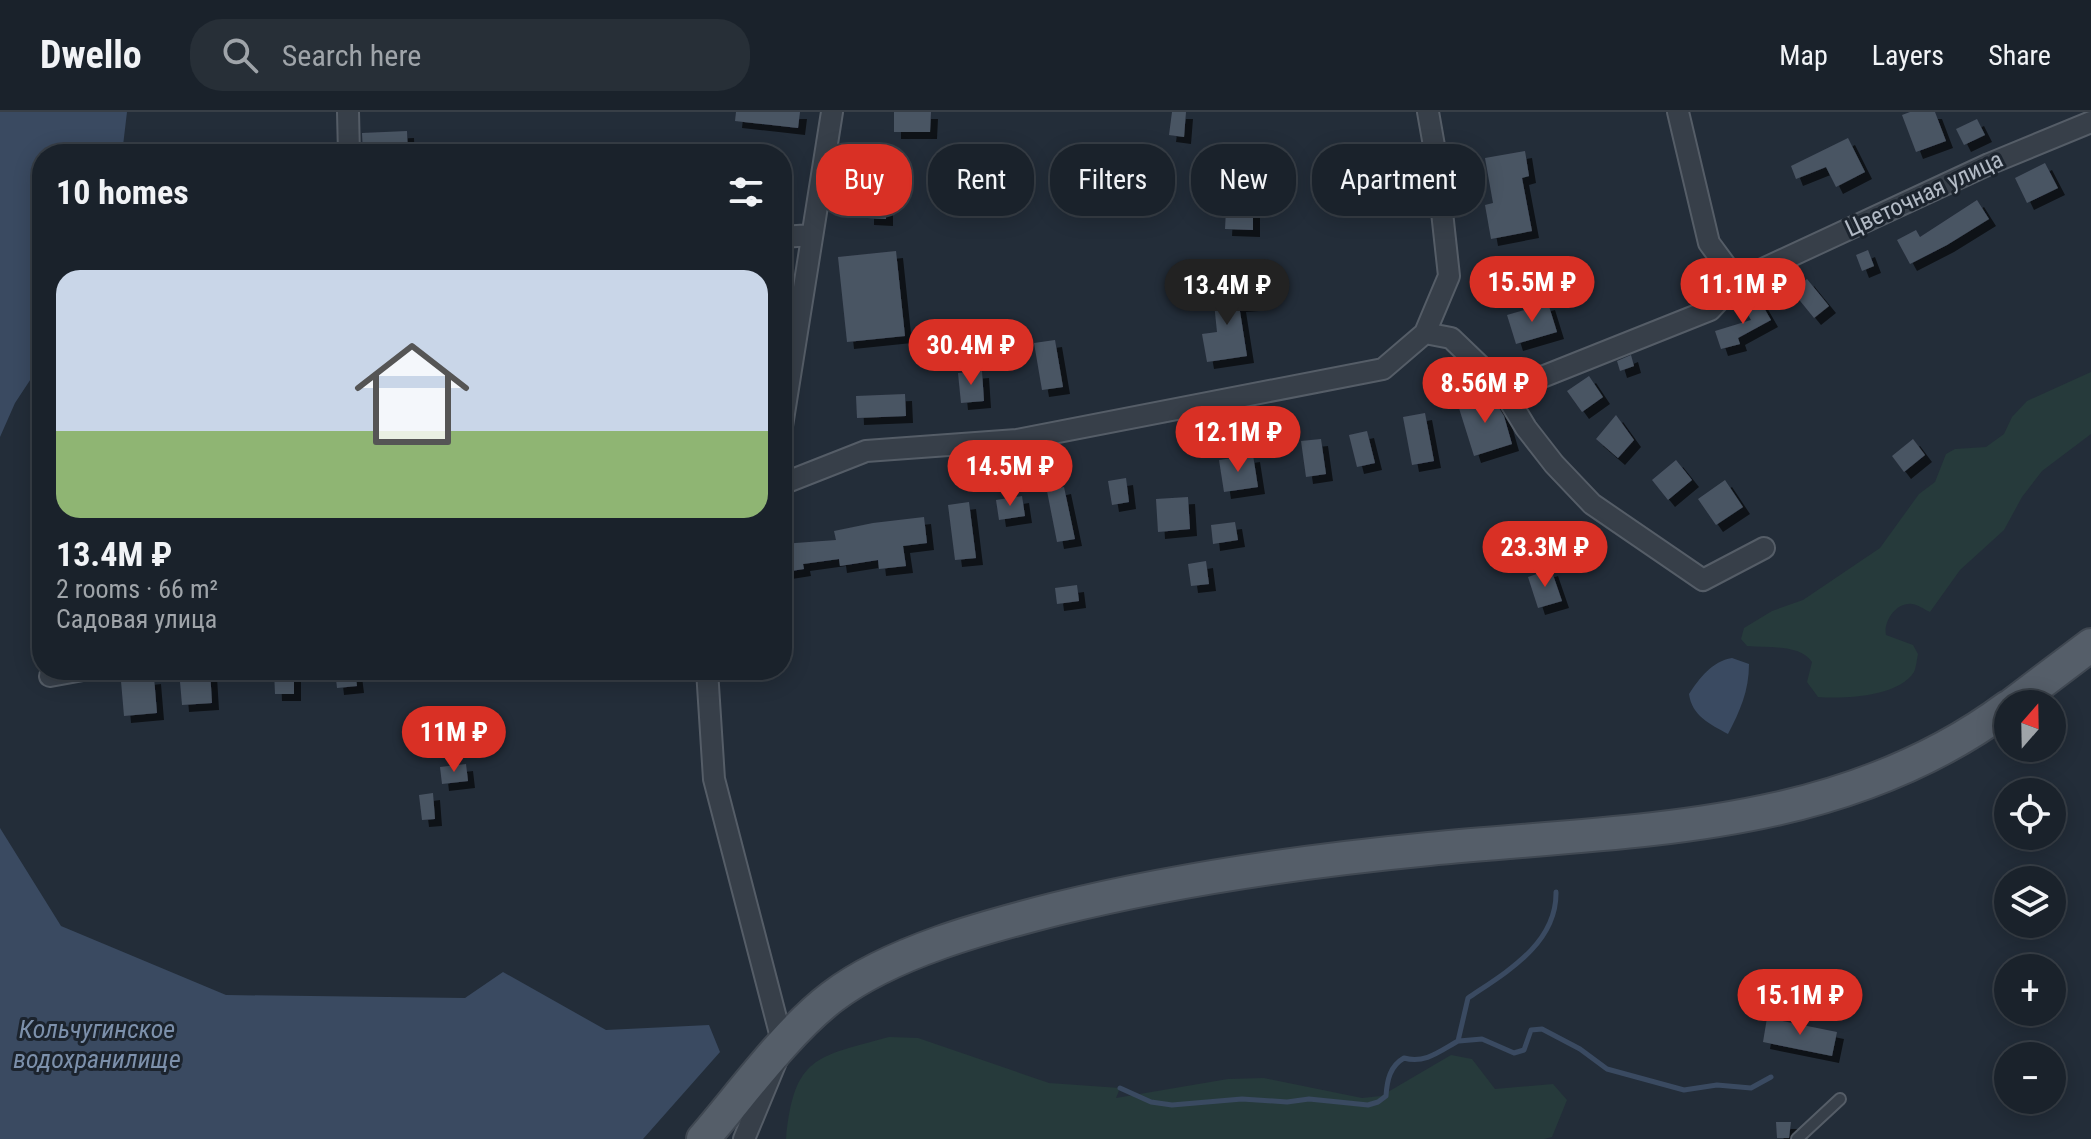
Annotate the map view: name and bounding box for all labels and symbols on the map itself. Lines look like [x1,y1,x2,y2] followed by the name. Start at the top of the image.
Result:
[1841,145,2007,243] street label: Цветочная улица
[1458,256,1606,324] pin: 15.5M ₽
[1669,258,1817,326] pin: 11.1M ₽
[1153,259,1301,327] pin: 13.4M ₽
[897,319,1045,387] pin: 30.4M ₽
[1411,357,1559,425] pin: 8.56M ₽
[1164,406,1312,474] pin: 12.1M ₽
[936,440,1084,508] pin: 14.5M ₽
[1471,521,1619,589] pin: 23.3M ₽
[1994,690,2066,762] north arrow
[398,706,510,774] pin: 11M ₽
[1726,969,1874,1037] pin: 15.1M ₽
[13,1014,181,1074] water label: Кольчугинское водохранилище

